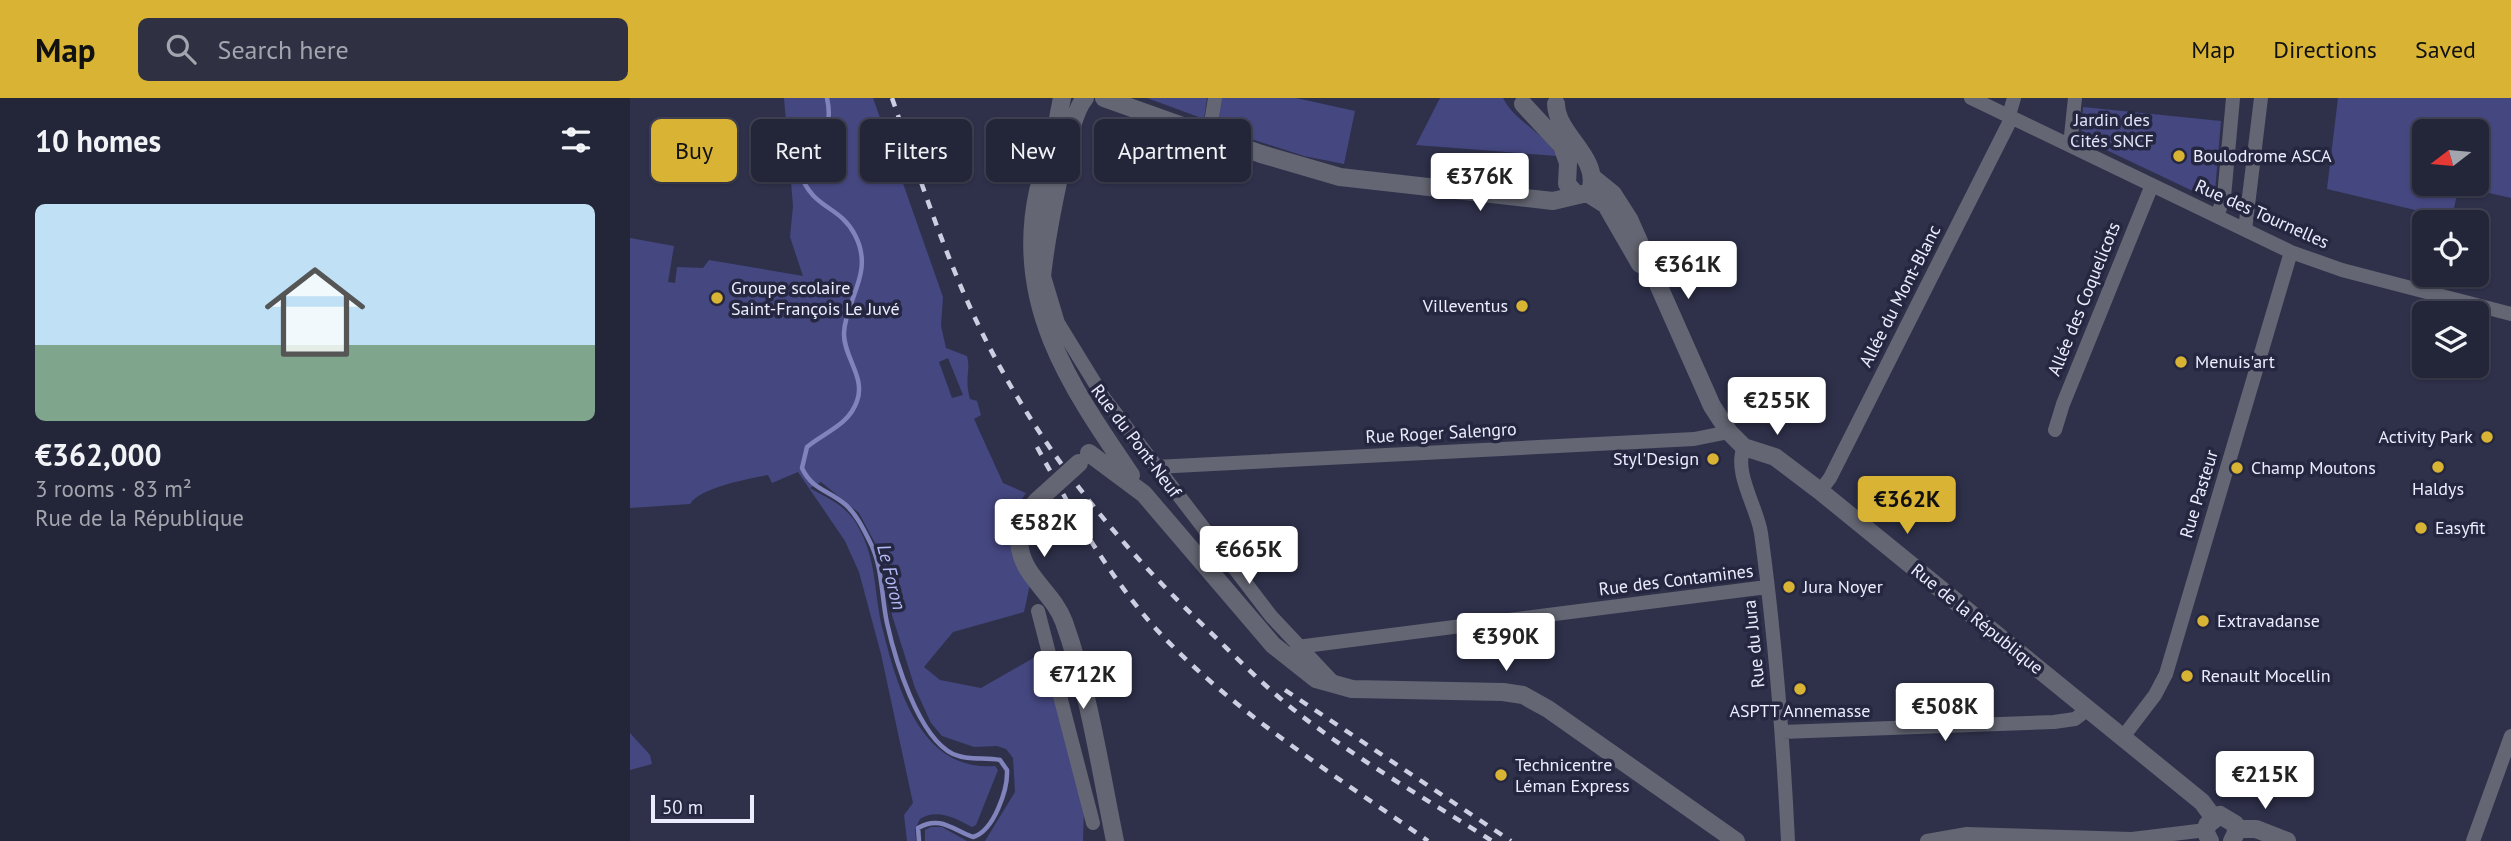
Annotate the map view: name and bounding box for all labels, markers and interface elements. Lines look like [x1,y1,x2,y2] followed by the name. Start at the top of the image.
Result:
[138,18,628,81] search box
[35,28,96,71] text: Map
[162,30,200,68] icon: search
[218,33,349,66] text: Search here
[2191,34,2235,65] text: Map
[2273,34,2377,65] text: Directions
[2415,34,2476,65] text: Saved
[2070,108,2154,152] park label: Jardin des Cités SNCF
[651,119,737,182] chip: Buy
[751,119,846,182] chip: Rent
[860,119,972,182] chip: Filters
[986,119,1080,182] chip: New
[1094,119,1251,182] chip: Apartment
[2412,119,2488,196] north arrow
[2412,119,2489,378] map controls
[35,121,161,160] text: 10 homes
[557,121,595,159] icon: filters
[2193,144,2332,167] place label: Boulodrome ASCA
[2171,148,2187,164] marker: Boulodrome ASCA
[1431,153,1529,213] pin: €376K
[1447,161,1513,190] text: €376K
[2192,174,2333,253] street label: Rue des Tournelles
[2412,210,2489,287] button: locate
[2042,218,2125,379] street label: Allée des Coquelicots
[1854,221,1945,371] street label: Allée du Mont-Blanc
[1639,242,1737,301] pin: €361K
[252,249,378,375] icon: home
[1655,249,1721,278] text: €361K
[731,276,900,320] place label: Groupe scolaire Saint-François Le Juvé
[709,290,725,306] marker: Groupe scolaire Saint-François Le Juvé
[1422,294,1508,317] place label: Villeventus
[1514,298,1530,314] marker: Villeventus
[2412,301,2489,378] button: layers
[2195,350,2275,373] place label: Menuis'art
[2173,354,2189,370] marker: Menuis'art
[1728,378,1826,437] pin: €255K
[1086,379,1187,503] street label: Rue du Pont-Neuf
[1744,385,1810,414] text: €255K
[1365,417,1517,448] street label: Rue Roger Salengro
[2378,425,2473,448] place label: Activity Park
[2479,429,2495,445] marker: Activity Park
[35,435,162,474] text: €362,000
[1613,447,1699,470] place label: Styl'Design
[2174,447,2223,541] street label: Rue Pasteur
[1705,451,1721,467] marker: Styl'Design
[2251,456,2376,479] place label: Champ Moutons
[2430,459,2446,475] marker: Haldys
[2229,460,2245,476] marker: Champ Moutons
[35,474,192,503] text: 3 rooms · 83 m²
[1858,476,1956,536] pin: €362K
[2412,477,2464,500] place label: Haldys
[1874,484,1940,513] text: €362K
[995,500,1093,559] pin: €582K
[35,503,244,532] text: Rue de la République
[1011,507,1077,536] text: €582K
[2435,516,2485,539] place label: Easyfit
[2413,520,2429,536] marker: Easyfit
[1200,526,1298,586] pin: €665K
[1216,534,1282,563] text: €665K
[872,542,912,612] water label: Le Foron
[1907,558,2048,679] street label: Rue de la République
[1597,559,1755,600] street label: Rue des Contamines
[1802,575,1883,598] place label: Jura Noyer
[1781,579,1797,595] marker: Jura Noyer
[1737,599,1770,689] street label: Rue du Jura
[2217,609,2320,632] place label: Extravadanse
[2195,613,2211,629] marker: Extravadanse
[1457,614,1555,673] pin: €390K
[1473,621,1539,650] text: €390K
[1034,652,1132,711] pin: €712K
[1050,659,1116,688] text: €712K
[2201,664,2331,687] place label: Renault Mocellin
[2179,668,2195,684] marker: Renault Mocellin
[1792,681,1808,697] marker: ASPTT Annemasse
[1896,684,1994,743] pin: €508K
[1912,691,1978,720] text: €508K
[1730,699,1870,722] place label: ASPTT Annemasse
[2216,752,2314,811] pin: €215K
[1515,753,1630,797] place label: Technicentre Léman Express
[2232,759,2298,788] text: €215K
[1493,767,1509,783] marker: Technicentre Léman Express
[651,792,754,824] scale bar
[662,795,703,819] text: 50 m

